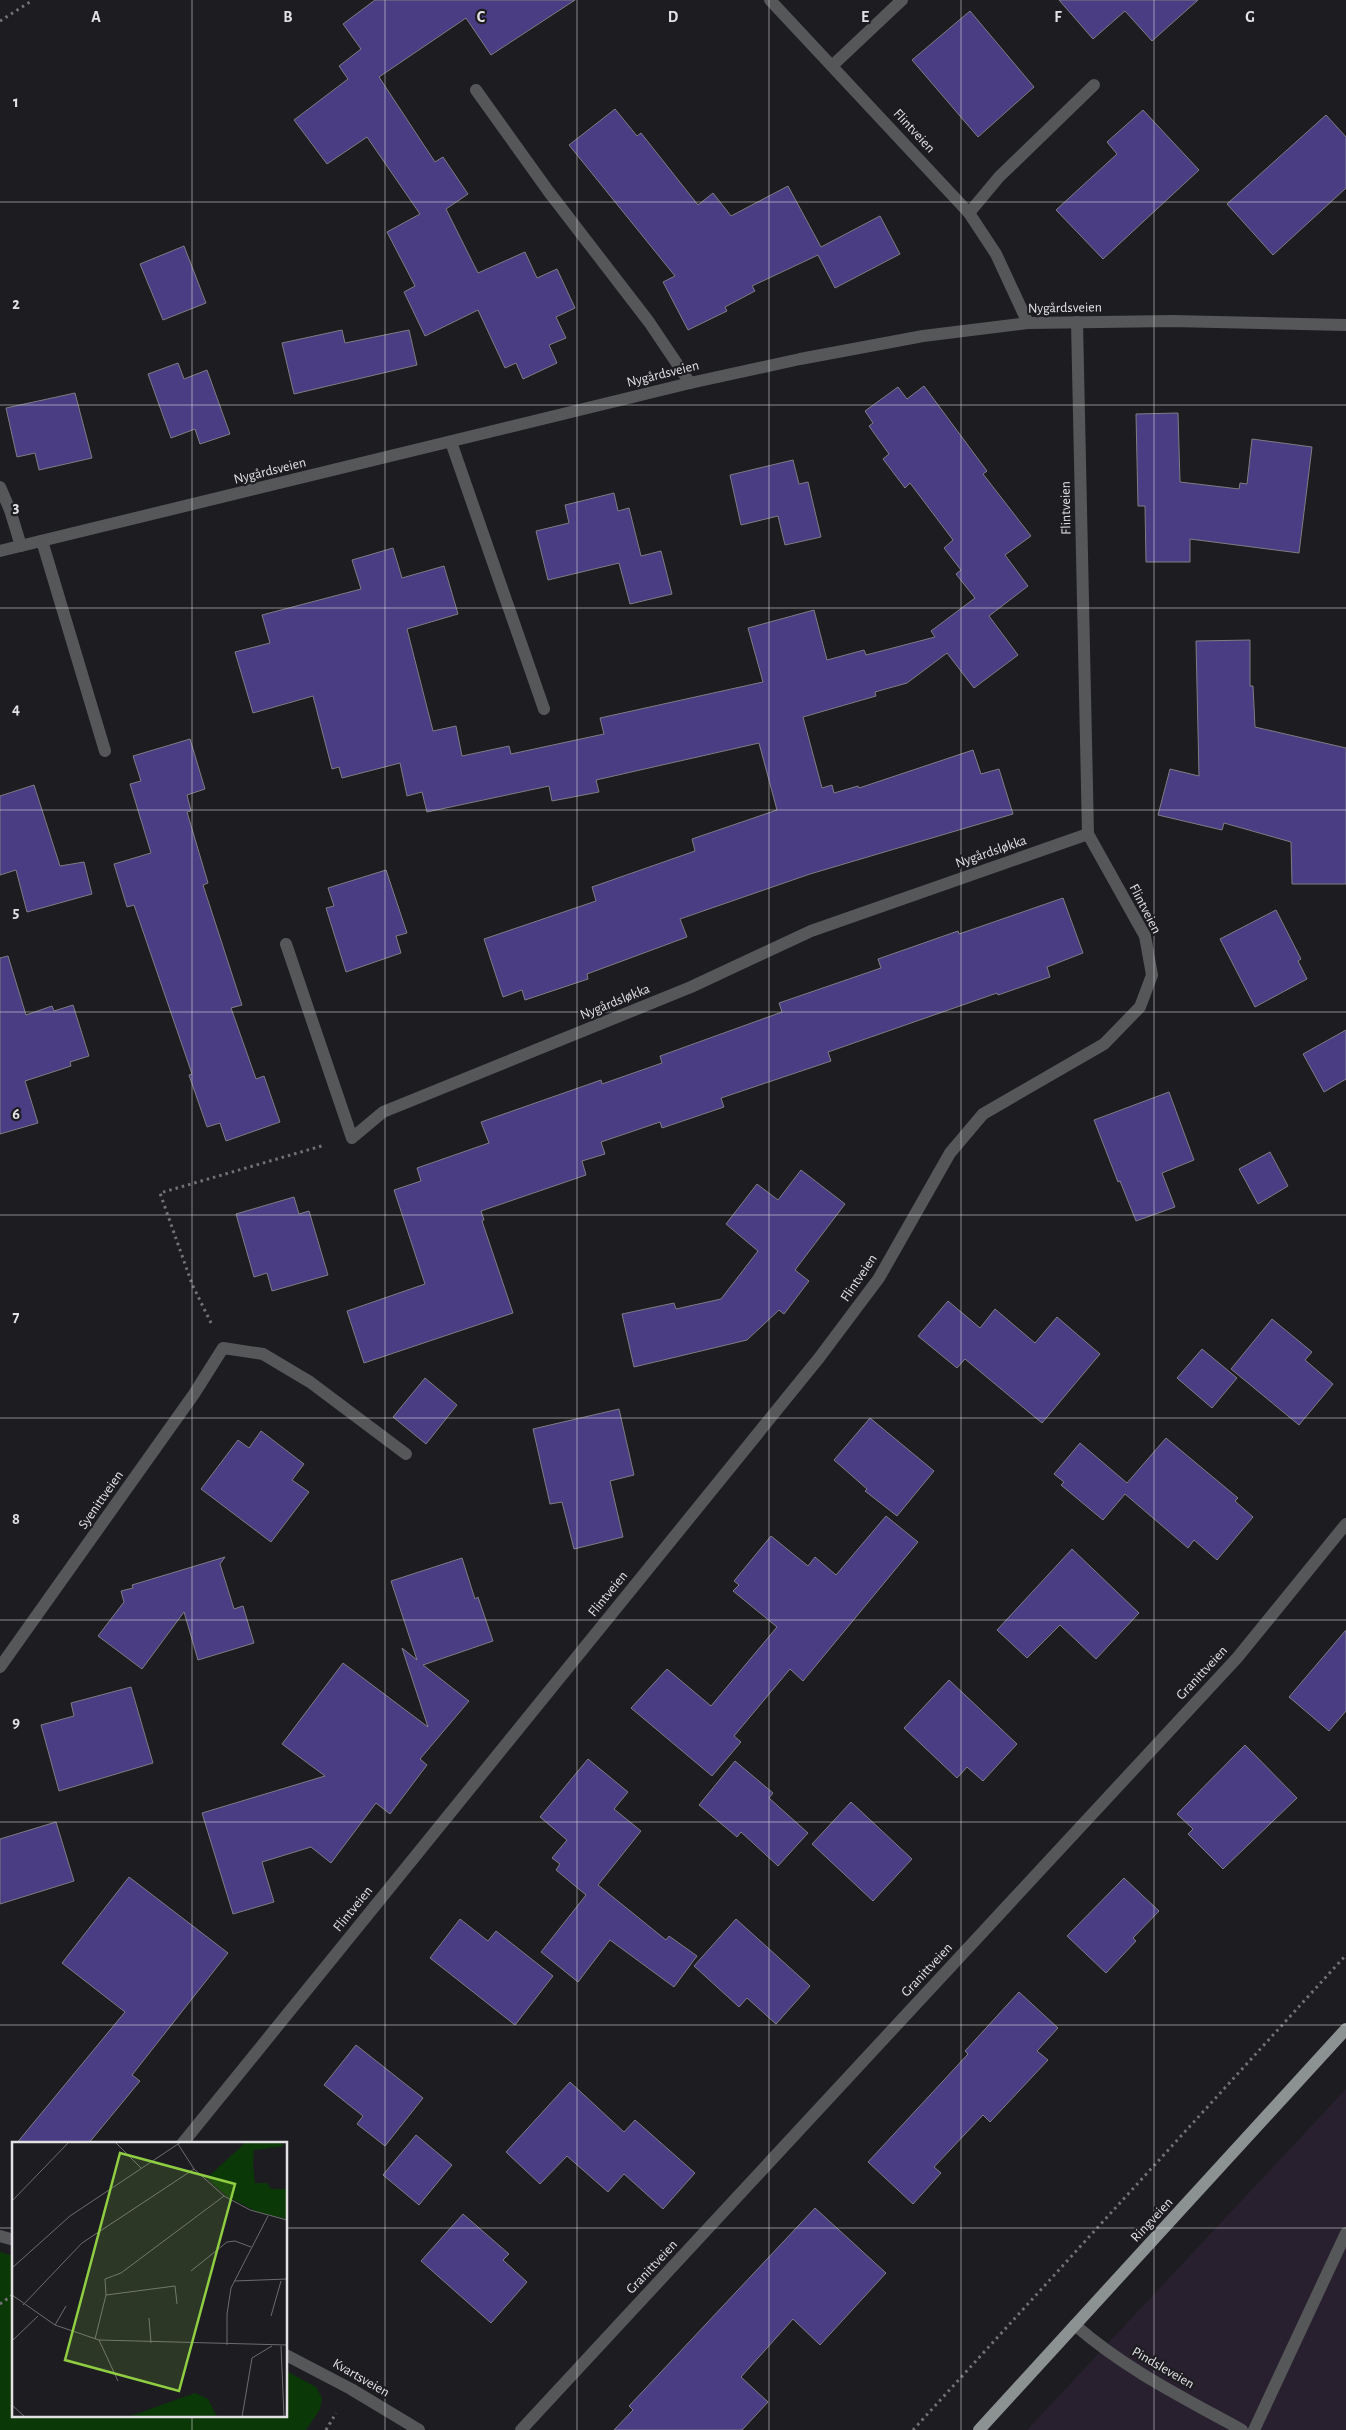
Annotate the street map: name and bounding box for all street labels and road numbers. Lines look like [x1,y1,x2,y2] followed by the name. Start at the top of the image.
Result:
[891,107,937,155] street label: Flintveien
[1028,300,1102,316] street label: Nygårdsveien
[625,358,701,390] street label: Nygårdsveien
[232,455,308,487] street label: Nygårdsveien
[1059,481,1073,535] street label: Flintveien
[954,833,1029,871] street label: Nygårdsløkka
[1127,882,1163,936] street label: Flintveien
[578,981,652,1022] street label: Nygårdsløkka
[838,1252,880,1304] street label: Flintveien
[76,1468,126,1532] street label: Syenittveien
[586,1569,630,1619] street label: Flintveien
[1174,1643,1230,1703] street label: Granittveien
[331,1884,375,1934] street label: Flintveien
[899,1940,955,2000] street label: Granittveien
[1128,2195,1176,2245] street label: Ringveien
[624,2237,680,2297] street label: Granittveien
[1129,2345,1197,2391] street label: Pindsleveien
[330,2356,392,2400] street label: Kvartsveien

